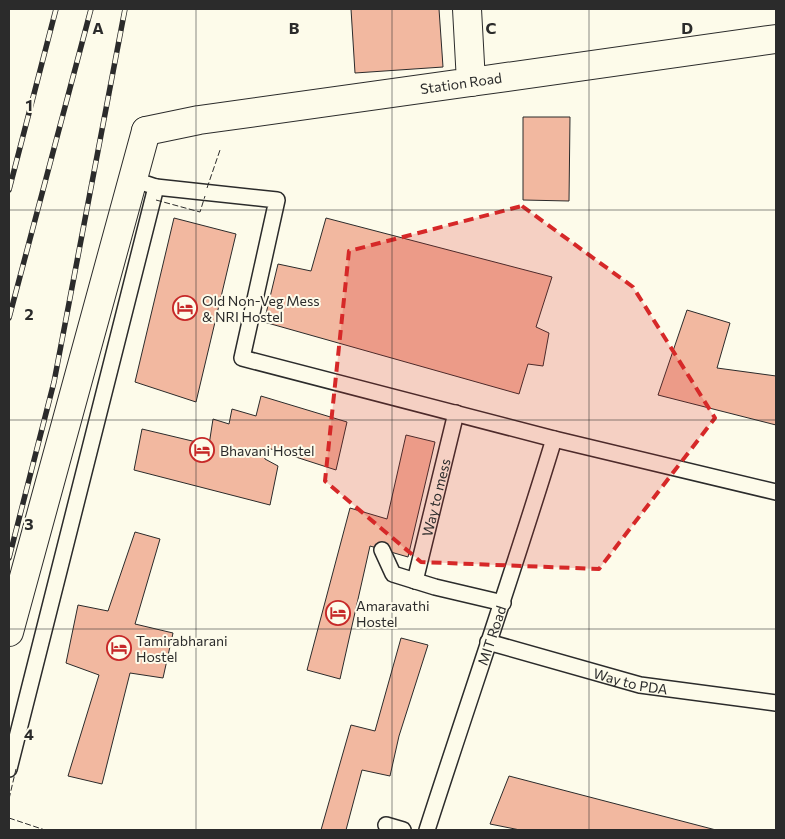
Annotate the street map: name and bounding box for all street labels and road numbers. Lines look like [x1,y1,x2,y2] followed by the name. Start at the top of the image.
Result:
[419,69,503,97] street label: Station Road
[418,457,453,538] street label: Way to mess
[473,603,509,667] street label: MIT Road
[592,664,669,697] street label: Way to PDA

